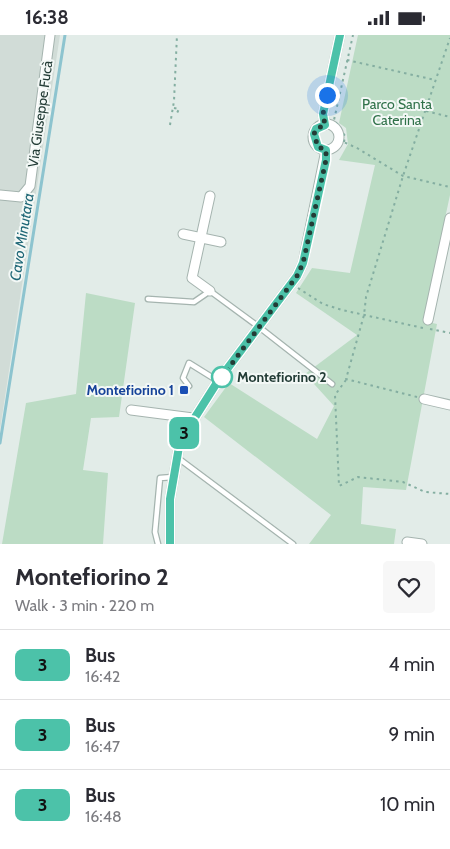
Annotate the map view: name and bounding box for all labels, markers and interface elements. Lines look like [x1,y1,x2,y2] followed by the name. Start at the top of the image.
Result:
[25,6,69,29] text: 16:38
[24,59,56,169] street label: Via Giuseppe Fucà
[315,83,340,108] your location
[362,95,432,129] park label: Parco Santa Caterina
[6,192,38,282] water label: Cavo Minutara
[211,366,233,388] marker: Montefiorino 2
[237,368,327,386] place label: Montefiorino 2
[87,381,174,399] place label: Montefiorino 1
[178,384,190,396] marker: Montefiorino 1
[168,417,200,449] line badge: 3
[179,422,189,444] text: 3
[383,561,435,613] button: heart
[15,562,169,591] text: Montefiorino 2
[15,596,154,615] text: Walk · 3 min · 220 m
[85,644,115,667] text: Bus
[388,653,435,676] text: 4 min
[38,654,47,676] text: 3
[85,667,120,686] text: 16:42
[85,714,115,737] text: Bus
[389,723,435,746] text: 9 min
[38,724,47,746] text: 3
[85,737,120,756] text: 16:47
[85,784,115,807] text: Bus
[380,793,435,816] text: 10 min
[38,794,47,816] text: 3
[85,807,122,826] text: 16:48

